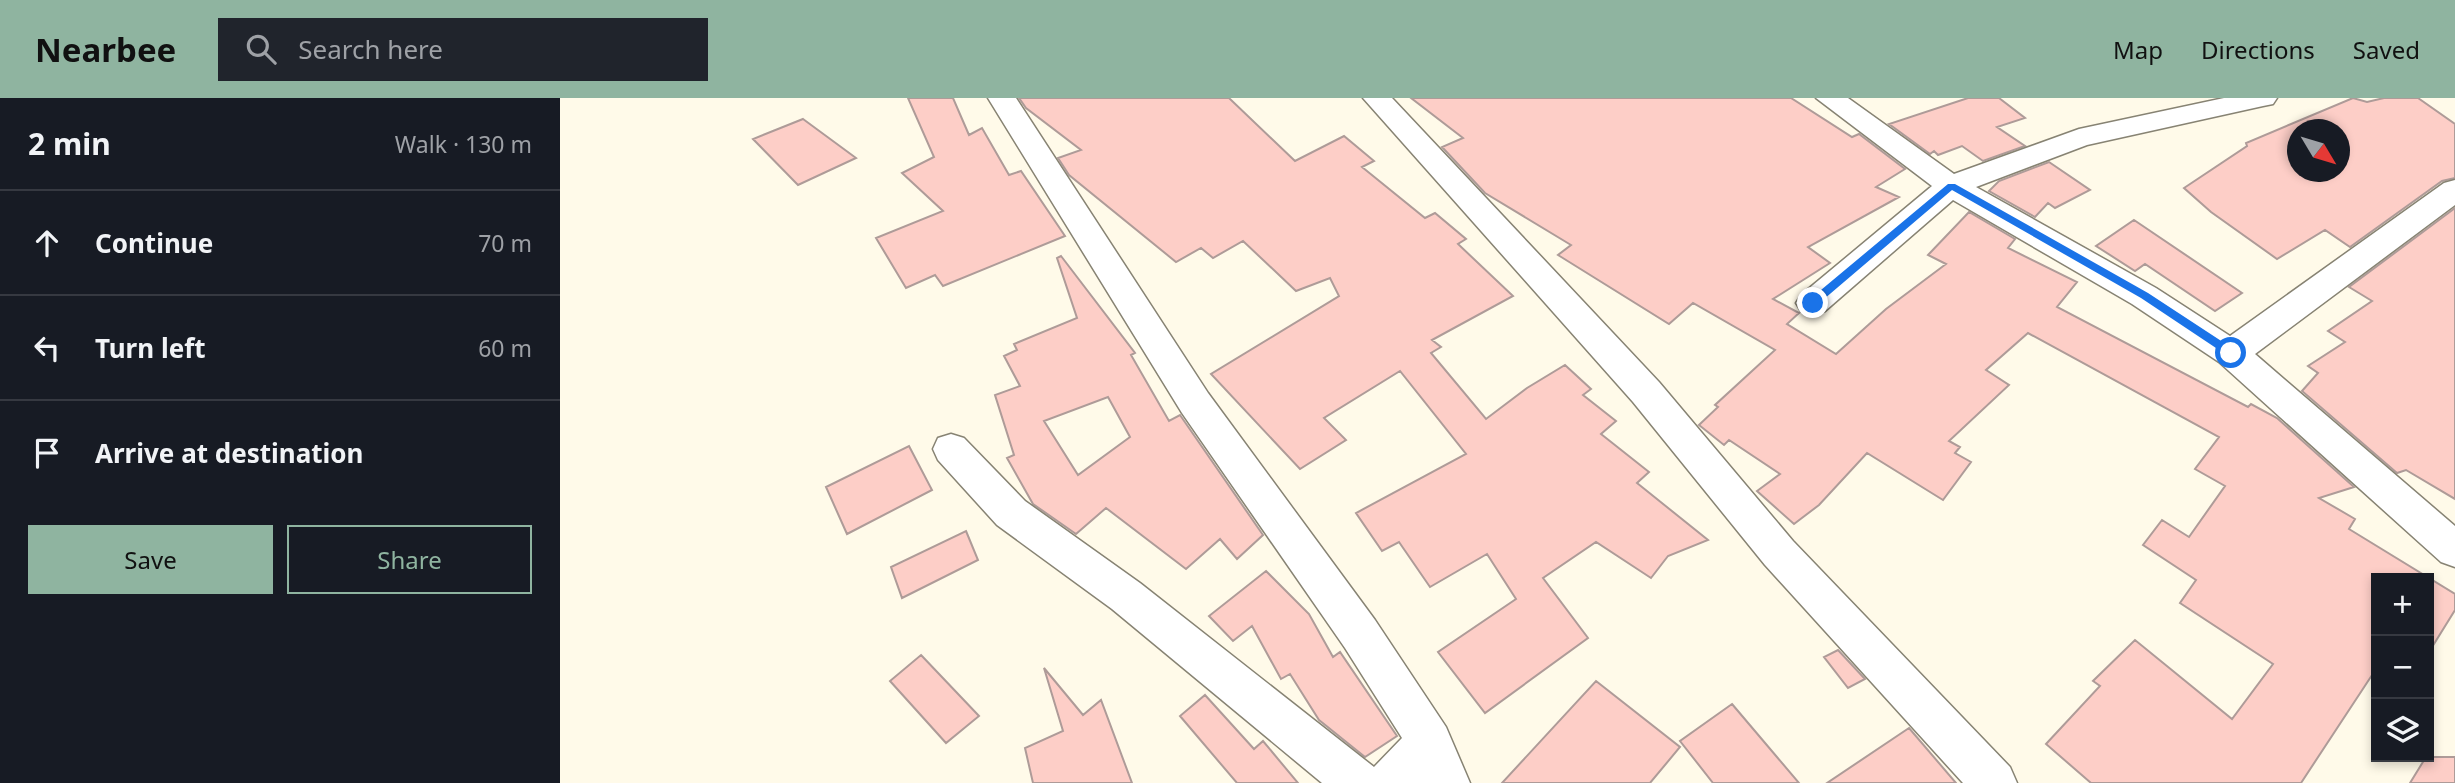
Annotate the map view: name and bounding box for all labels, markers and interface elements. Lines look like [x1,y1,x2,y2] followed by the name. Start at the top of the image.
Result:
[218,18,708,81] search box
[35,27,176,72] text: Nearbee
[242,30,280,68] icon: search
[298,31,443,67] text: Search here
[2113,33,2163,66] text: Map
[2201,33,2315,66] text: Directions
[2353,33,2420,66] text: Saved
[2287,119,2350,182] north arrow
[28,123,111,164] text: 2 min
[395,128,532,160] text: Walk · 130 m
[28,224,66,262] icon: ahead
[95,225,213,261] text: Continue
[478,227,532,259] text: 70 m
[1797,287,1828,318] route end
[28,329,66,367] icon: left
[95,330,206,366] text: Turn left
[478,332,532,364] text: 60 m
[2215,337,2246,368] route start
[28,434,66,472] icon: arrive
[95,435,364,471] text: Arrive at destination
[28,525,273,594] button: Save
[287,525,532,594] button: Share
[2371,573,2434,762] map controls
[2371,573,2434,636] button: +
[2371,636,2434,699] button: −
[2371,699,2434,762] button: layers

